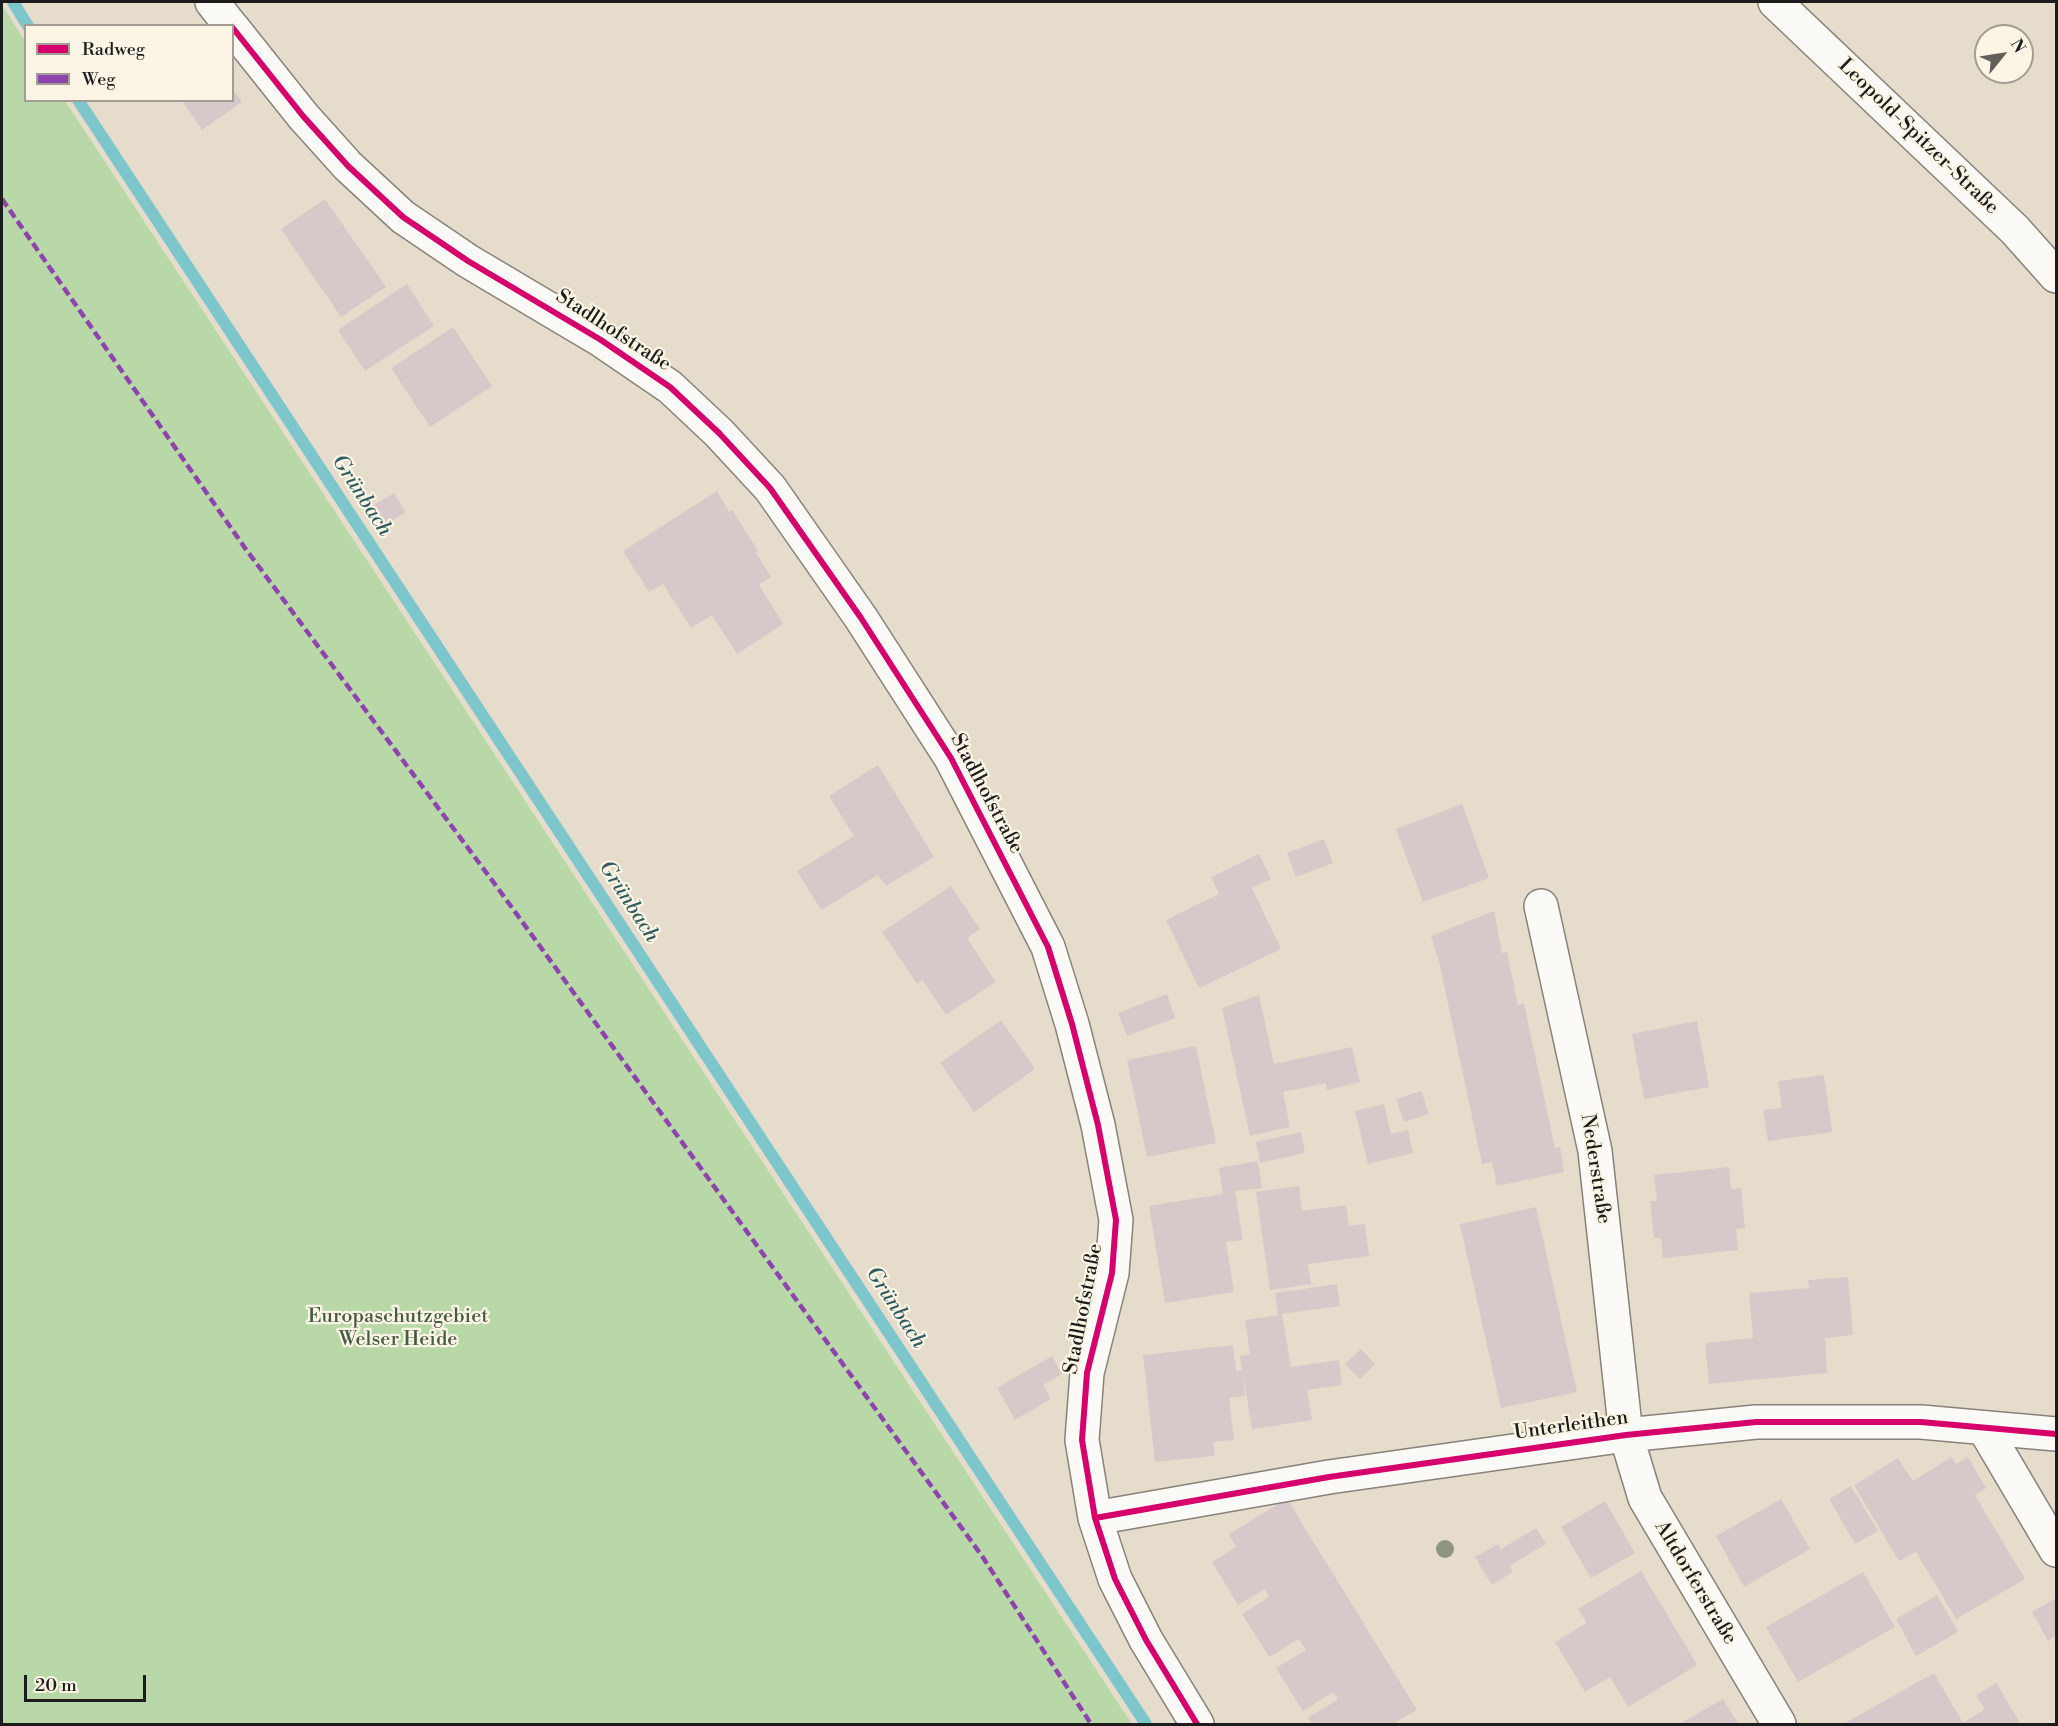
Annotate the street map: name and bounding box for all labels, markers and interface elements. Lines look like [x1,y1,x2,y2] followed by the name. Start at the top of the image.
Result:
[24,24,234,102] legend
[1974,24,2034,84] north arrow
[2006,36,2030,56] text: N
[82,38,145,61] text: Radweg
[1833,54,2003,220] street label: Leopold-Spitzer-Straße
[82,68,116,91] text: Weg
[551,285,675,377] street label: Stadlhofstraße
[325,451,397,541] water label: Grünbach
[944,730,1028,858] street label: Stadlhofstraße
[592,857,664,947] water label: Grünbach
[1574,1112,1616,1226] street label: Nederstraße
[1060,1242,1108,1376] street label: Stadlhofstraße
[859,1263,931,1353] water label: Grünbach
[308,1305,488,1352] park label: Europaschutzgebiet Welser Heide
[1512,1406,1630,1446] street label: Unterleithen
[1649,1517,1741,1649] street label: Altdorferstraße
[27,1663,148,1701] scale bar
[35,1674,77,1697] text: 20 m

